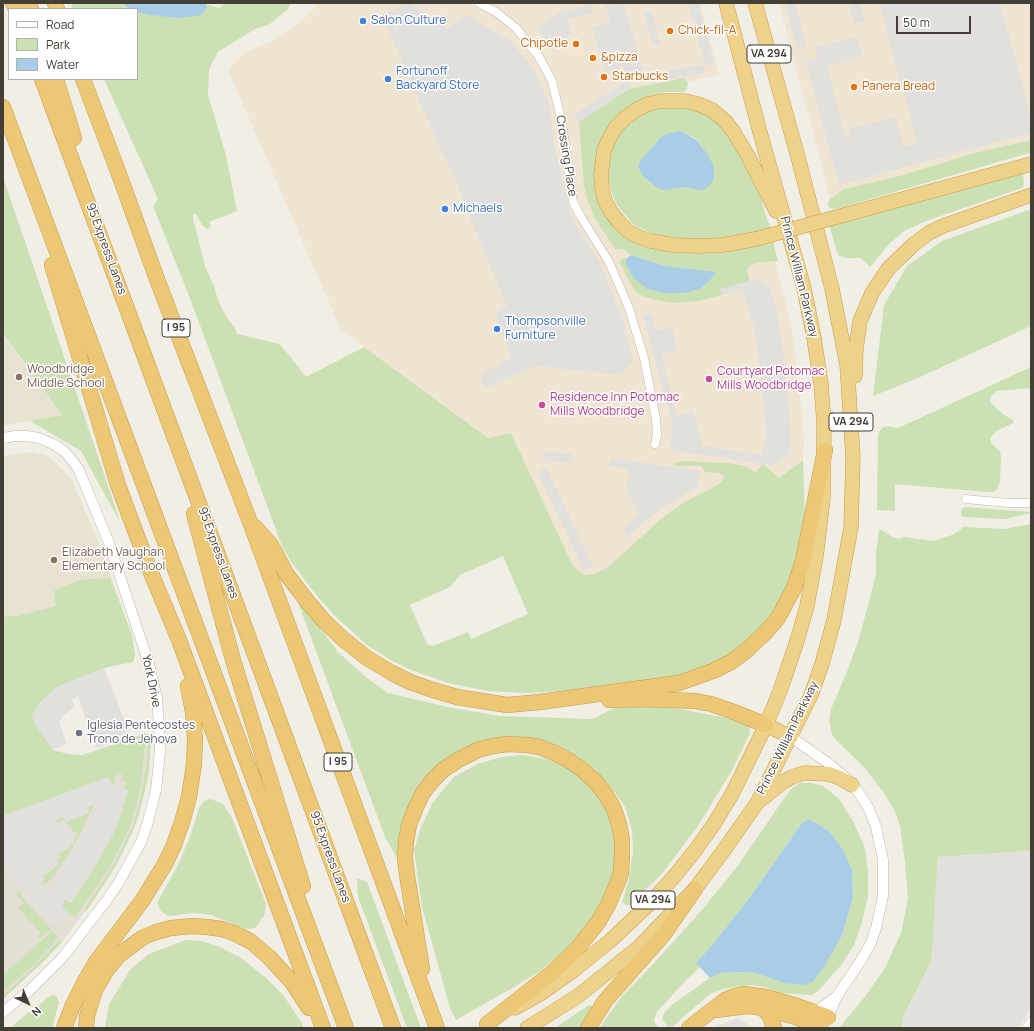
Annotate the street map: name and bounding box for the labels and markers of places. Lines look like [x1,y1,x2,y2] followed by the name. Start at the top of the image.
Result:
[371,14,446,28] place label: Salon Culture
[358,16,368,26] marker: Salon Culture
[678,24,736,38] place label: Chick-fil-A
[665,26,675,36] marker: Chick-fil-A
[521,37,568,51] place label: Chipotle
[571,39,581,49] marker: Chipotle
[601,51,638,65] place label: &pizza
[588,53,598,63] marker: &pizza
[396,65,479,93] place label: Fortunoff Backyard Store
[612,70,668,84] place label: Starbucks
[599,72,609,82] marker: Starbucks
[383,74,393,84] marker: Fortunoff Backyard Store
[862,80,935,94] place label: Panera Bread
[849,82,859,92] marker: Panera Bread
[453,202,502,216] place label: Michaels
[440,204,450,214] marker: Michaels
[505,315,586,343] place label: Thompsonville Furniture
[492,324,502,334] marker: Thompsonville Furniture
[27,363,104,391] place label: Woodbridge Middle School
[717,365,825,393] place label: Courtyard Potomac Mills Woodbridge
[14,372,24,382] marker: Woodbridge Middle School
[704,374,714,384] marker: Courtyard Potomac Mills Woodbridge
[550,391,680,419] place label: Residence Inn Potomac Mills Woodbridge
[537,400,547,410] marker: Residence Inn Potomac Mills Woodbridge
[62,546,165,574] place label: Elizabeth Vaughan Elementary School
[49,555,59,565] marker: Elizabeth Vaughan Elementary School
[87,719,195,747] place label: Iglesia Pentecostes Trono de Jehova
[74,728,84,738] marker: Iglesia Pentecostes Trono de Jehova

